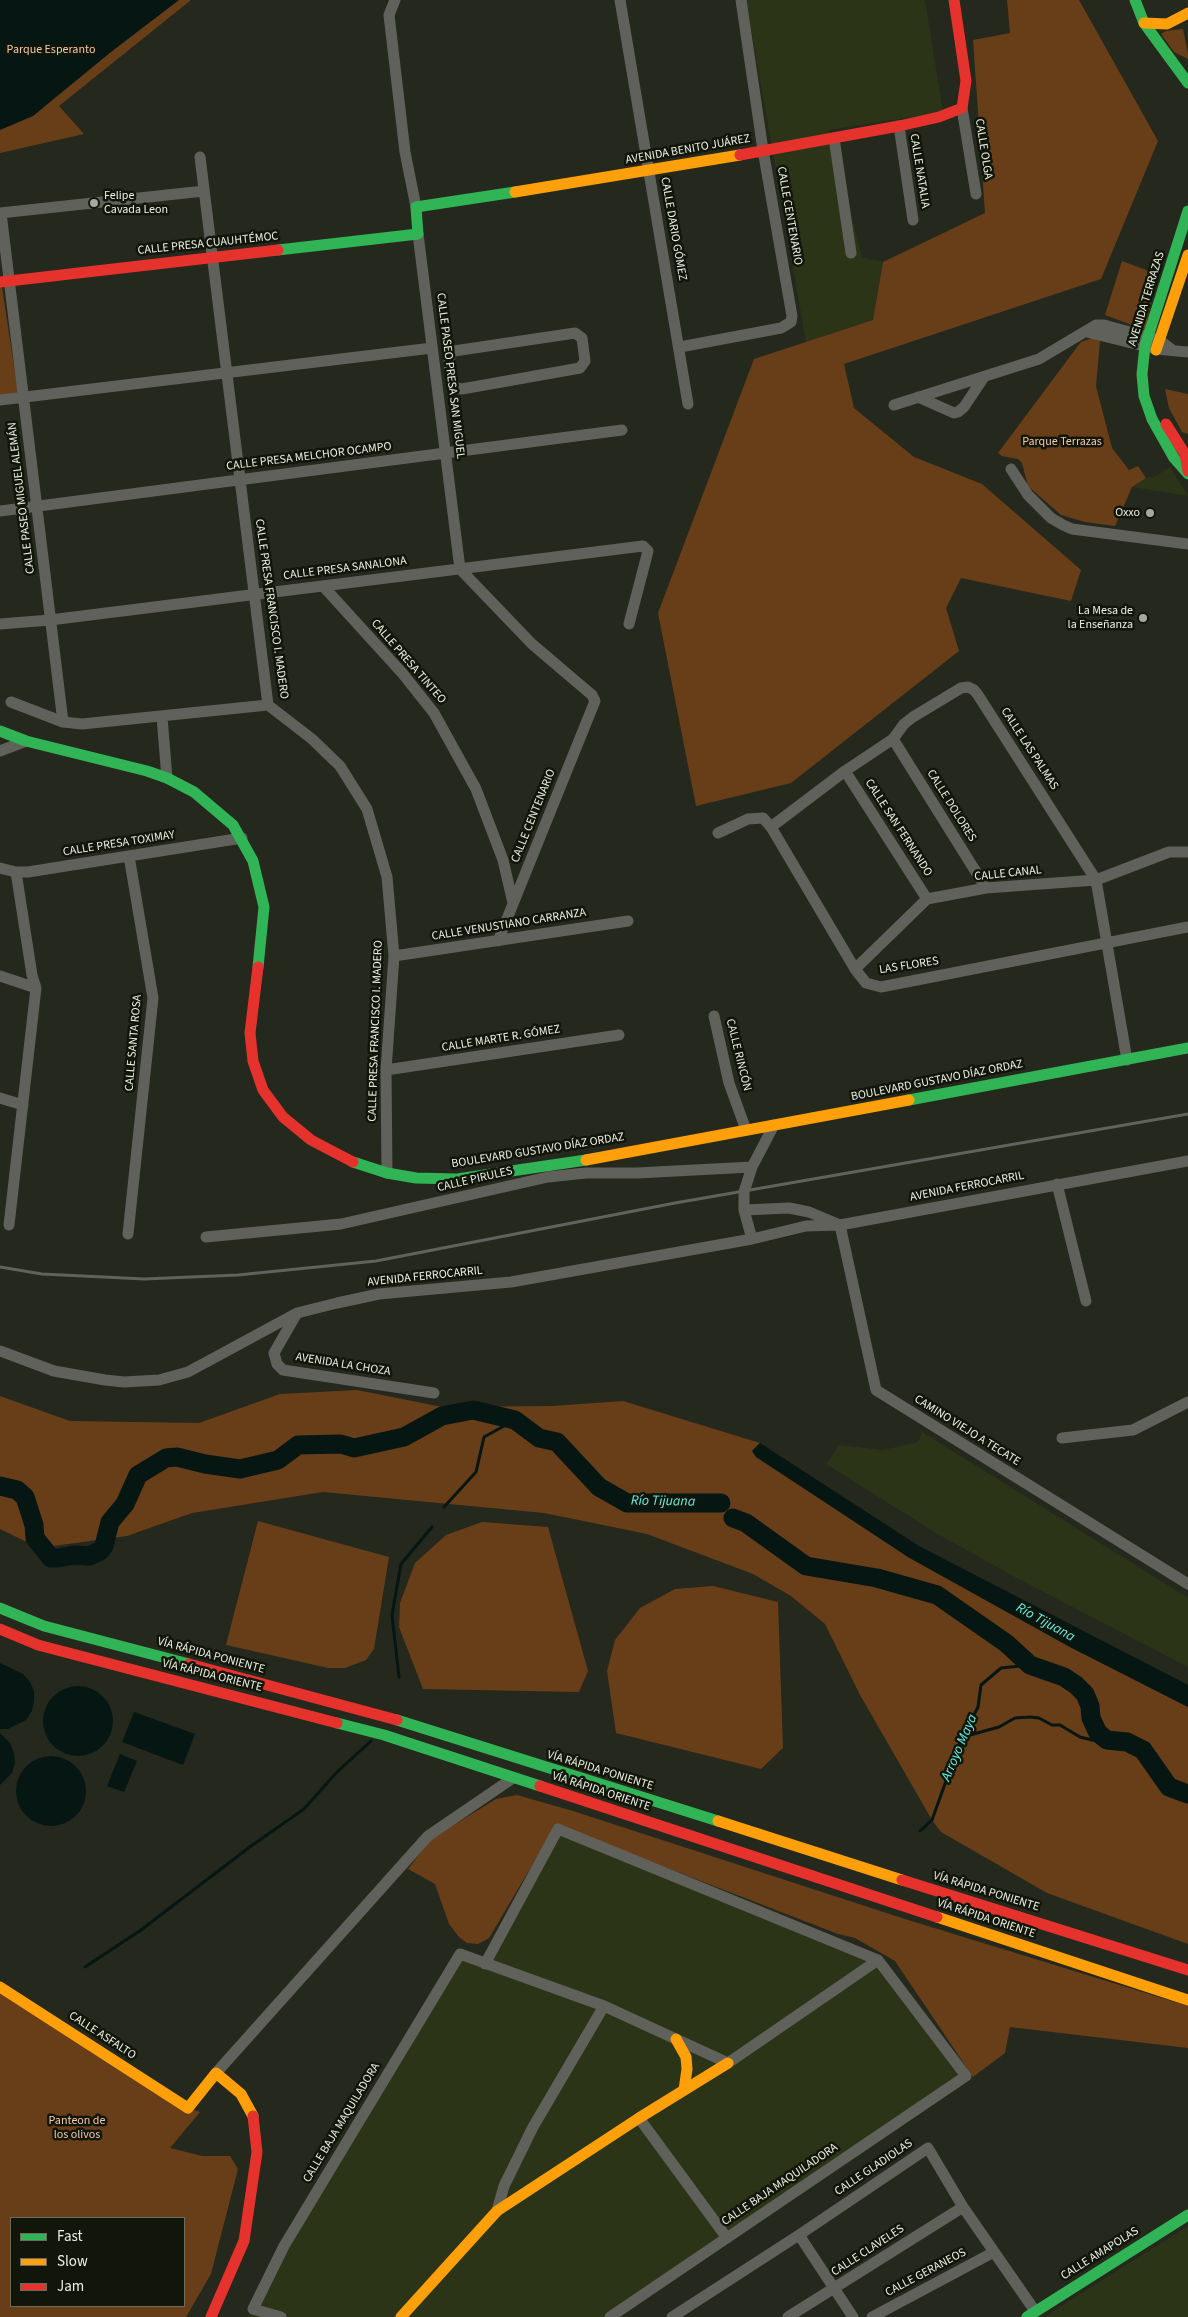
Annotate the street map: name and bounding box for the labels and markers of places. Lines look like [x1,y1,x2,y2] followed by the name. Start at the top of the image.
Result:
[104,189,168,217] place label: Felipe Cavada Leon
[88,197,100,209] marker: Felipe Cavada Leon
[1115,506,1140,520] place label: Oxxo
[1144,507,1156,519] marker: Oxxo
[1068,604,1133,632] place label: La Mesa de la Enseñanza
[1137,612,1149,624] marker: La Mesa de la Enseñanza

